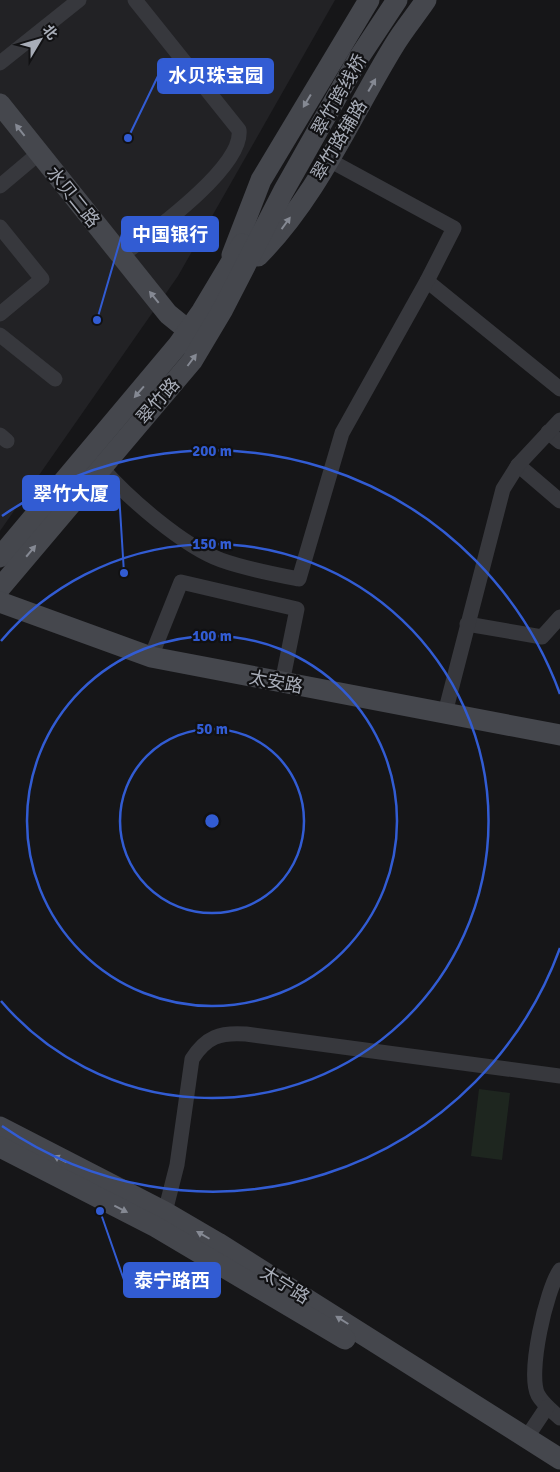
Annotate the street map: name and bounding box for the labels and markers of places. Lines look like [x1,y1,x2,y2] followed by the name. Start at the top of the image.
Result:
[158,59,273,93] callout: 水贝珠宝园
[122,217,218,251] callout: 中国银行
[23,476,119,510] callout: 翠竹大厦
[203,812,221,830] centre of rings
[124,1263,220,1297] callout: 泰宁路西

